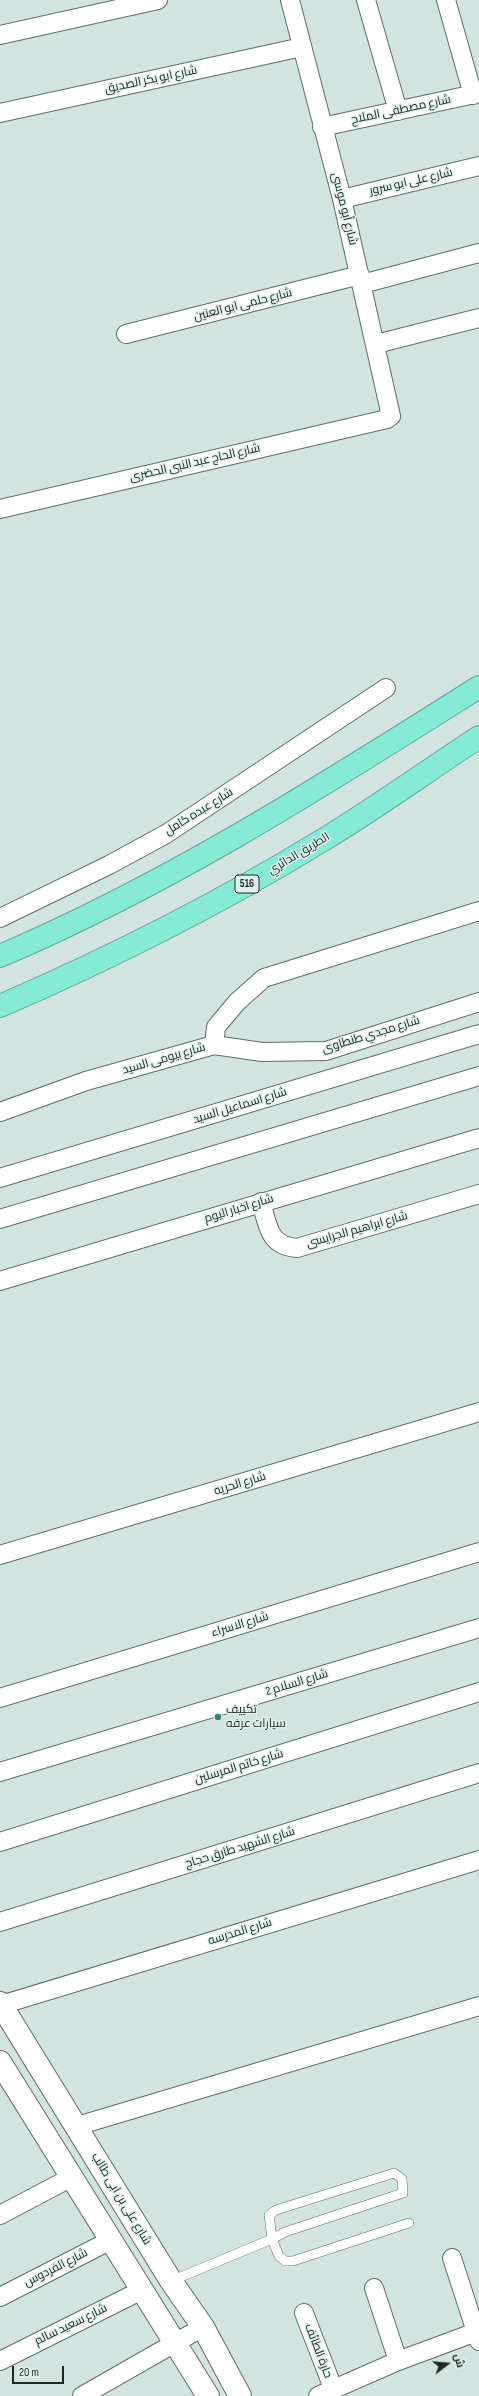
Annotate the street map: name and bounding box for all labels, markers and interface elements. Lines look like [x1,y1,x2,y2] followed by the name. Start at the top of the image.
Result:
[103,63,199,97] street label: شارع ابو بكر الصديق
[350,92,452,128] street label: شارع مصطفى الملاح
[368,165,454,199] street label: شارع على ابو سرور
[328,171,360,247] street label: شارع أبو موسى
[192,286,294,324] street label: شارع حلمى ابو العنين
[128,441,262,485] street label: شارع الحاج عبد النبى الحضرى
[162,785,236,839] street label: شارع عبده كامل
[265,830,333,878] street label: الطريق الدائري
[235,875,259,893] road number: 516
[320,1013,422,1057] street label: شارع مجدي طنطاوى
[121,1040,207,1078] street label: شارع بيومى السيد
[191,1085,289,1127] street label: شارع اسماعيل السيد
[203,1192,275,1226] street label: شارع اخبار اليوم
[305,1209,409,1251] street label: شارع ابراهيم الجرايسى
[212,1469,268,1499] street label: شارع الحريه
[210,1609,270,1641] street label: شارع الاسراء
[264,1667,330,1699] street label: شارع السلام 2
[226,1703,286,1731] place label: تكييف سيارات عرفه
[213,1712,223,1722] marker: تكييف سيارات عرفه
[193,1747,285,1787] street label: شارع خاتم المرسلين
[183,1824,297,1872] street label: شارع الشهيد طارق حجاج
[206,1915,274,1949] street label: شارع المدرسه
[88,2150,154,2248] street label: شارع على بن ابى طالب
[22,2246,90,2290] street label: شارع الفردوس
[32,2301,110,2349] street label: شارع سعيد سالم
[301,2322,335,2380] street label: حارة الطائف
[427,2344,467,2384] north arrow
[451,2352,467,2369] text: ش
[14,2358,66,2384] scale bar
[19,2365,39,2380] text: 20 m

